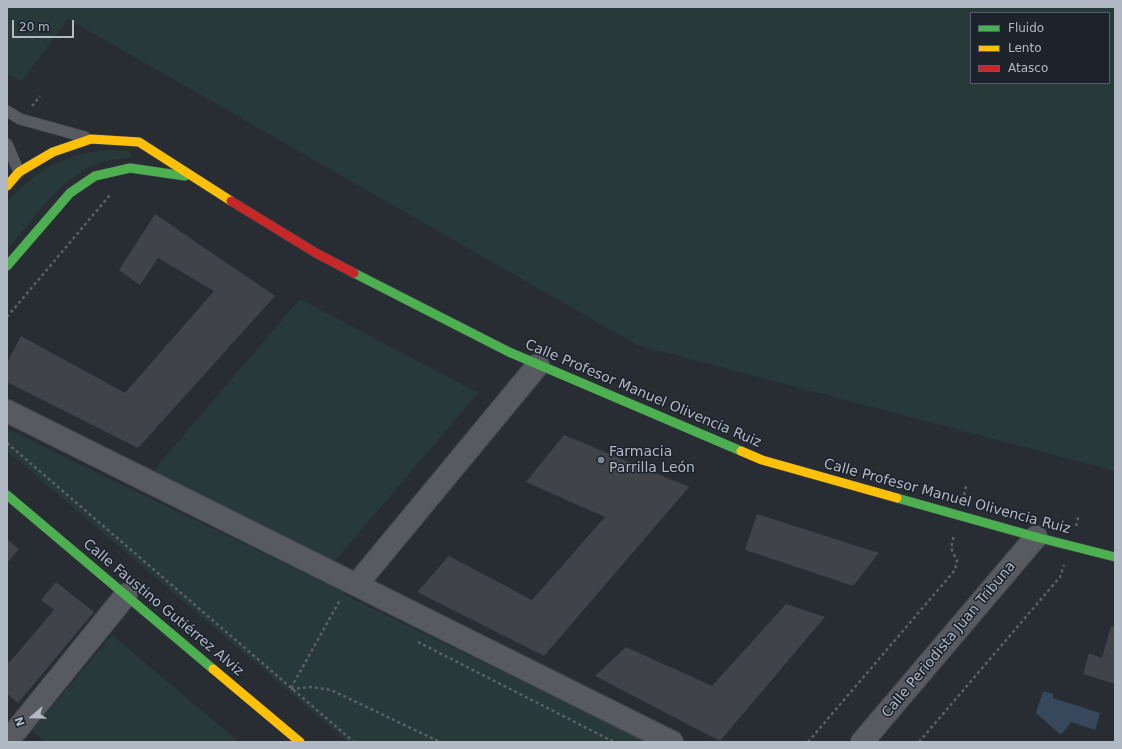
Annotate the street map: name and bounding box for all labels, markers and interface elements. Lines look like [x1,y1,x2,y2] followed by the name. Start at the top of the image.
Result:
[14,12,76,38] scale bar
[970,12,1110,84] legend
[19,20,50,34] text: 20 m
[1008,21,1044,35] text: Fluido
[1008,41,1042,55] text: Lento
[1008,61,1048,75] text: Atasco
[522,336,764,452] street label: Calle Profesor Manuel Olivencia Ruiz
[609,444,695,476] place label: Farmacia Parrilla León
[596,455,606,465] marker: Farmacia Parrilla León
[822,456,1072,538] street label: Calle Profesor Manuel Olivencia Ruiz
[79,536,247,680] street label: Calle Faustino Gutiérrez Alviz
[879,558,1019,722] street label: Calle Periodista Juan Tribuna
[12,697,52,737] north arrow
[13,715,28,728] text: N

